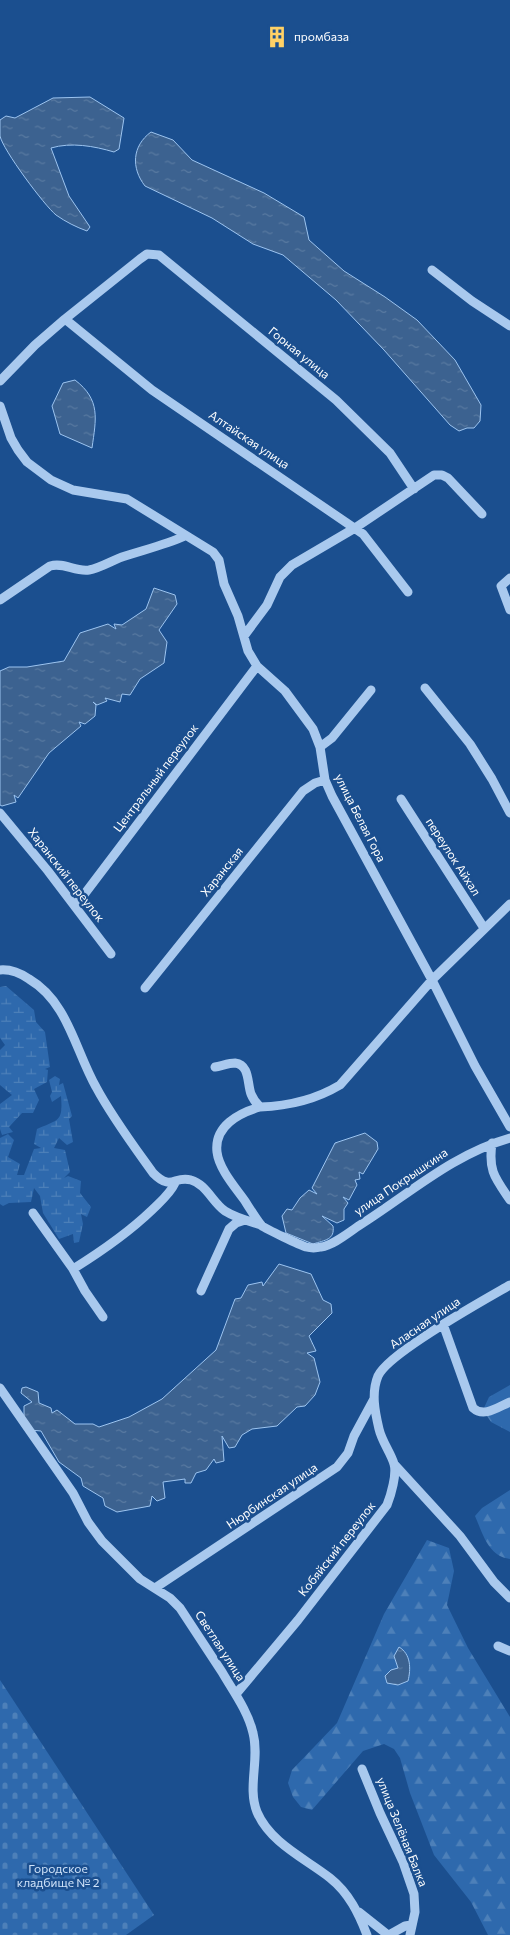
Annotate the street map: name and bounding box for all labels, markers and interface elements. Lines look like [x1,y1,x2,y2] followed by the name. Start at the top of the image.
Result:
[264,24,290,50] building icon: промбаза
[294,29,349,43] place label: промбаза
[266,323,333,381] street label: Горная улица
[207,407,292,471] street label: Алтайская улица
[110,720,201,834] street label: Центральный переулок
[333,771,389,864] street label: улица Белая Гора
[424,815,484,898] street label: переулок Айхал
[26,825,108,925] street label: Харанский переулок
[197,844,245,899] street label: Харанская
[351,1145,450,1218] street label: улица Покрышкина
[387,1293,462,1351] street label: Аласная улица
[223,1459,320,1531] street label: Нюрбинская улица
[295,1498,378,1599] street label: Кобяйский переулок
[193,1608,249,1683] street label: Светлая улица
[375,1775,431,1888] street label: улица Зелёная Балка
[17,1861,100,1889] park label: Городское кладбище № 2

